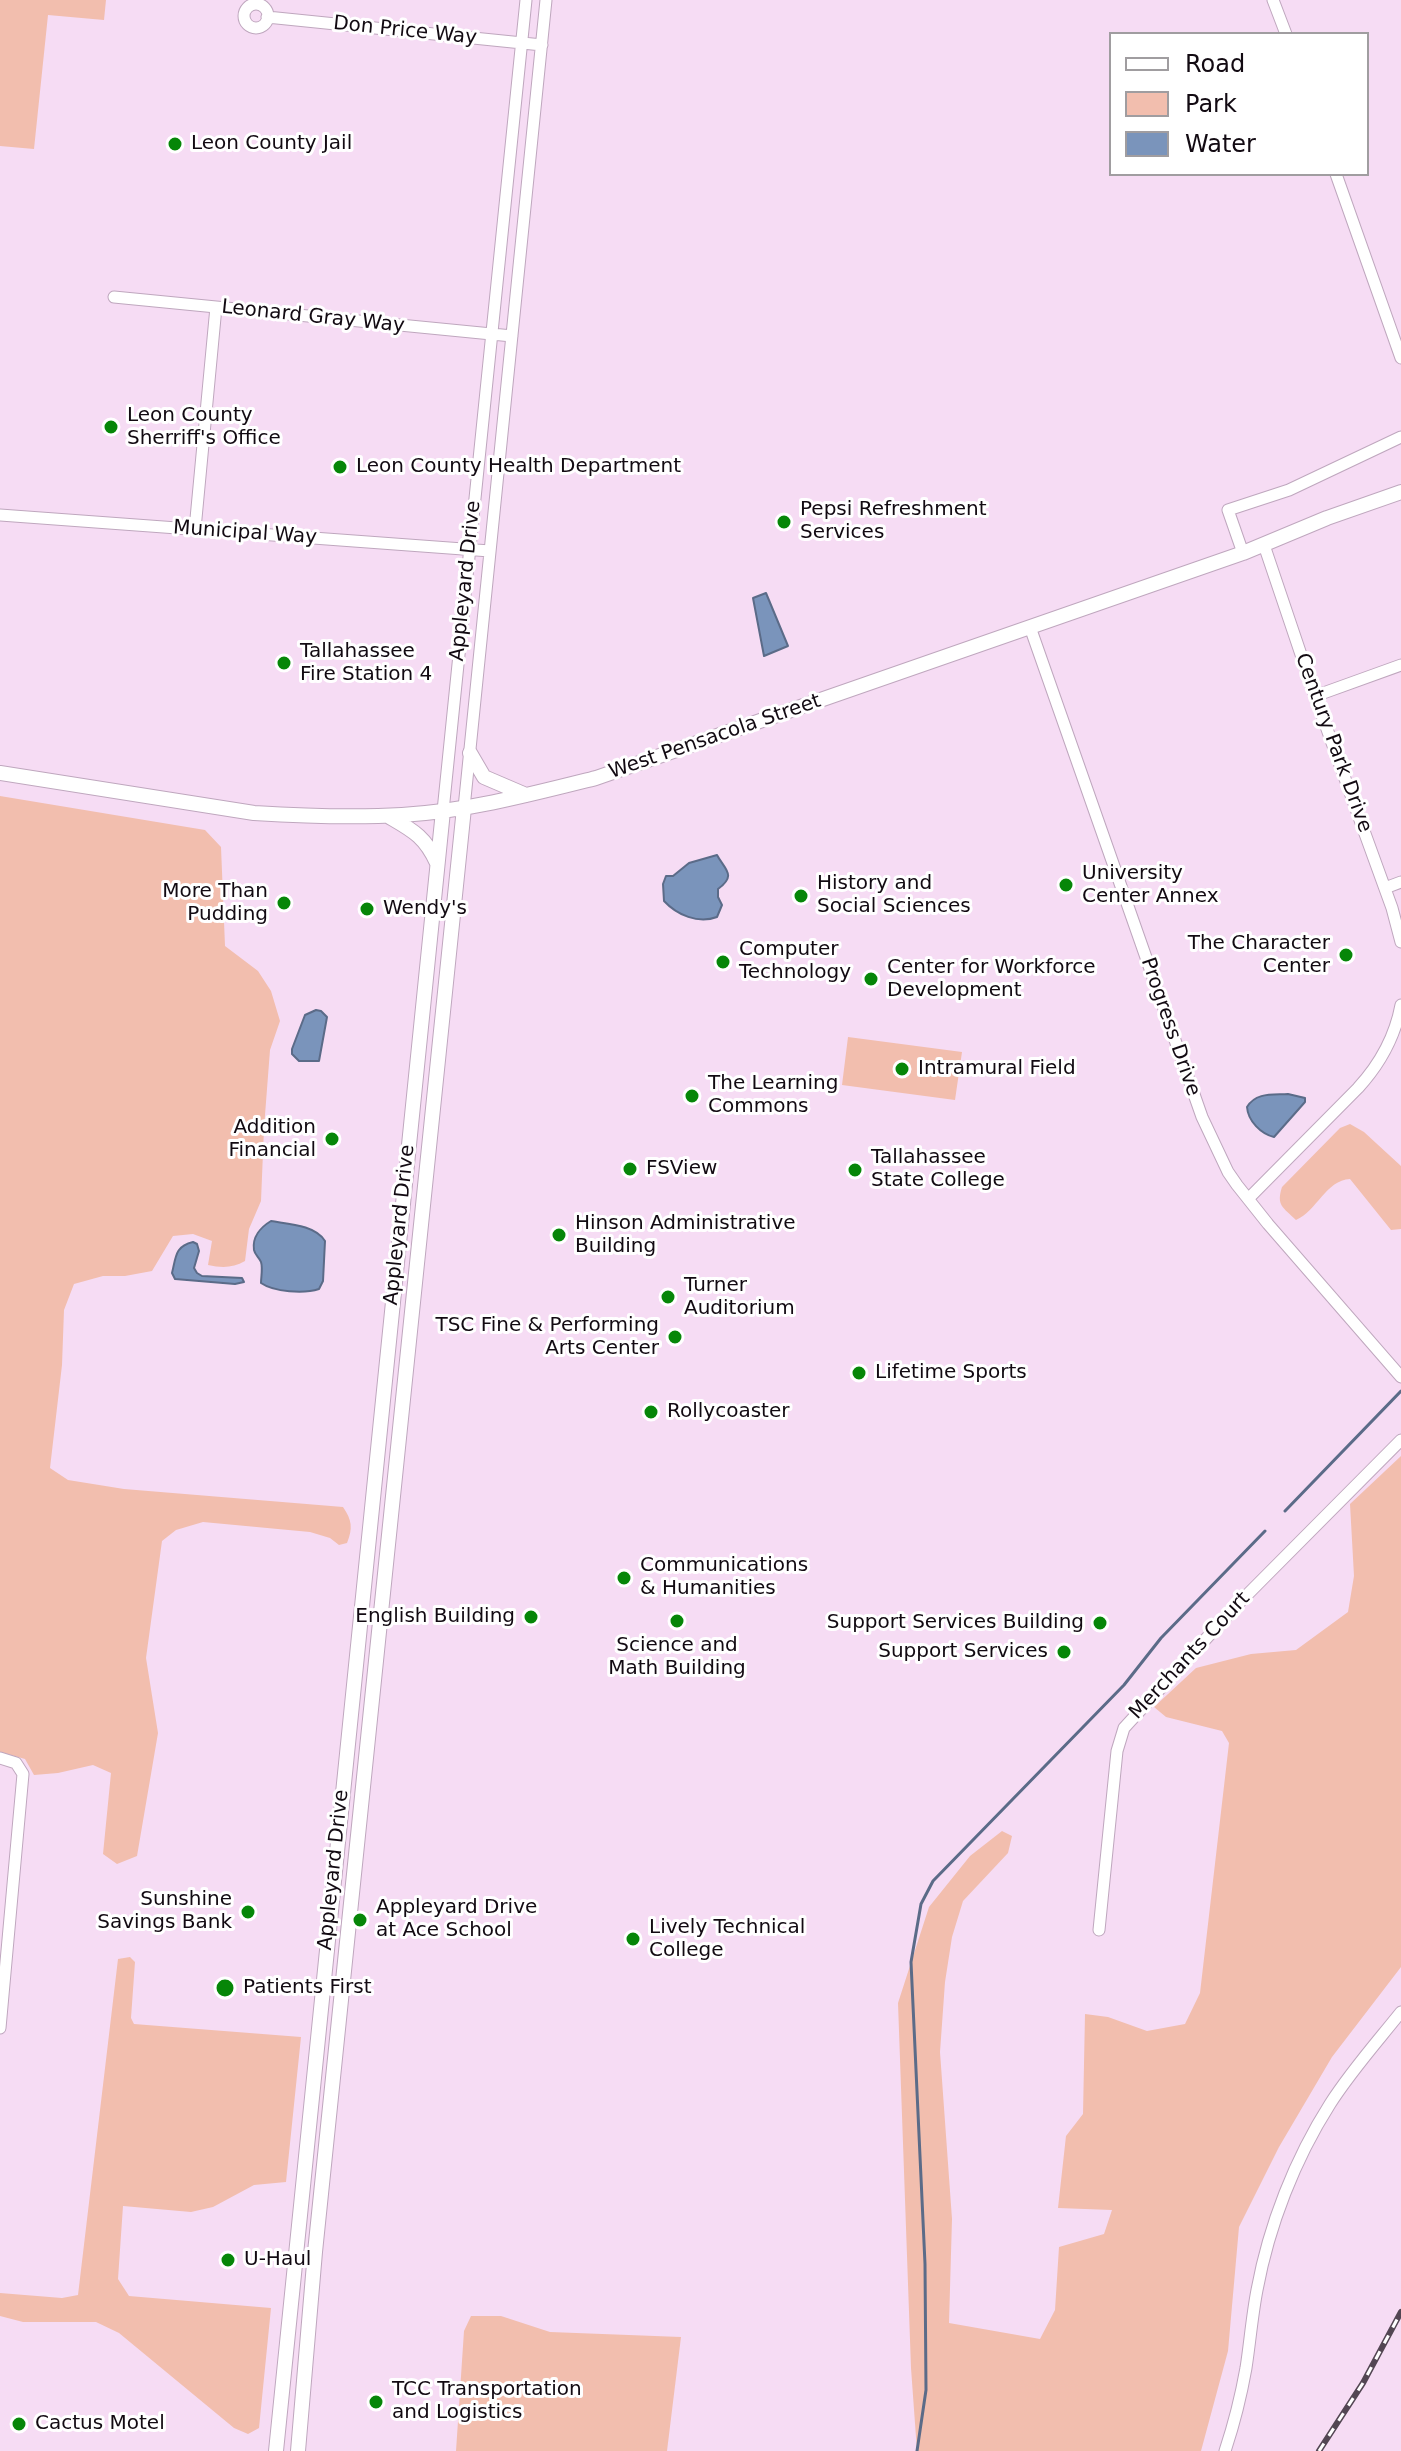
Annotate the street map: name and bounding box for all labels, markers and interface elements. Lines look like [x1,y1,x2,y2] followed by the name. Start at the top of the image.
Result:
[332,12,478,50] street label: Don Price Way
[1109,32,1369,176] legend
[1185,50,1245,78] text: Road
[1185,90,1237,118] text: Park
[1185,130,1256,158] text: Water
[191,132,352,156] place label: Leon County Jail
[166,135,184,153] marker: Leon County Jail
[220,295,406,339] street label: Leonard Gray Way
[127,404,281,451] place label: Leon County Sherriff's Office
[102,418,120,436] marker: Leon County Sherriff's Office
[356,455,681,479] place label: Leon County Health Department
[331,458,349,476] marker: Leon County Health Department
[800,498,987,545] place label: Pepsi Refreshment Services
[446,500,486,662] street label: Appleyard Drive
[775,513,793,531] marker: Pepsi Refreshment Services
[172,516,318,550] street label: Municipal Way
[300,640,432,687] place label: Tallahassee Fire Station 4
[1289,650,1377,836] street label: Century Park Drive
[275,654,293,672] marker: Tallahassee Fire Station 4
[606,689,824,785] street label: West Pensacola Street
[1082,862,1218,909] place label: University Center Annex
[817,872,971,919] place label: History and Social Sciences
[1057,876,1075,894] marker: University Center Annex
[162,880,268,927] place label: More Than Pudding
[792,887,810,905] marker: History and Social Sciences
[275,894,293,912] marker: More Than Pudding
[383,897,467,921] place label: Wendy's
[358,900,376,918] marker: Wendy's
[1188,932,1330,979] place label: The Character Center
[739,938,851,985] place label: Computer Technology
[1337,946,1355,964] marker: The Character Center
[714,953,732,971] marker: Computer Technology
[1135,955,1205,1099] street label: Progress Drive
[887,956,1096,1003] place label: Center for Workforce Development
[862,970,880,988] marker: Center for Workforce Development
[918,1057,1076,1081] place label: Intramural Field
[893,1060,911,1078] marker: Intramural Field
[708,1072,838,1119] place label: The Learning Commons
[683,1087,701,1105] marker: The Learning Commons
[228,1116,316,1163] place label: Addition Financial
[323,1130,341,1148] marker: Addition Financial
[380,1144,420,1306] street label: Appleyard Drive
[871,1146,1005,1193] place label: Tallahassee State College
[646,1157,717,1181] place label: FSView
[621,1160,639,1178] marker: FSView
[846,1161,864,1179] marker: Tallahassee State College
[575,1212,796,1259] place label: Hinson Administrative Building
[550,1226,568,1244] marker: Hinson Administrative Building
[684,1274,795,1321] place label: Turner Auditorium
[659,1288,677,1306] marker: Turner Auditorium
[435,1314,659,1361] place label: TSC Fine & Performing Arts Center
[666,1328,684,1346] marker: TSC Fine & Performing Arts Center
[875,1361,1027,1385] place label: Lifetime Sports
[850,1364,868,1382] marker: Lifetime Sports
[667,1400,789,1424] place label: Rollycoaster
[642,1403,660,1421] marker: Rollycoaster
[640,1554,808,1601] place label: Communications & Humanities
[615,1569,633,1587] marker: Communications & Humanities
[1125,1587,1255,1725] street label: Merchants Court
[355,1605,515,1629] place label: English Building
[522,1608,540,1626] marker: English Building
[827,1611,1084,1635] place label: Support Services Building
[668,1612,686,1630] marker: Science and Math Building
[1091,1614,1109,1632] marker: Support Services Building
[608,1634,746,1681] place label: Science and Math Building
[878,1640,1048,1664] place label: Support Services
[1055,1643,1073,1661] marker: Support Services
[314,1789,354,1951] street label: Appleyard Drive
[97,1888,232,1935] place label: Sunshine Savings Bank
[376,1896,537,1943] place label: Appleyard Drive at Ace School
[239,1903,257,1921] marker: Sunshine Savings Bank
[351,1911,369,1929] marker: Appleyard Drive at Ace School
[649,1916,805,1963] place label: Lively Technical College
[624,1930,642,1948] marker: Lively Technical College
[243,1976,372,2000] place label: Patients First
[214,1977,236,1999] marker: Patients First
[244,2248,311,2272] place label: U-Haul
[219,2251,237,2269] marker: U-Haul
[392,2378,582,2425] place label: TCC Transportation and Logistics
[367,2393,385,2411] marker: TCC Transportation and Logistics
[35,2412,165,2436] place label: Cactus Motel
[10,2415,28,2433] marker: Cactus Motel

